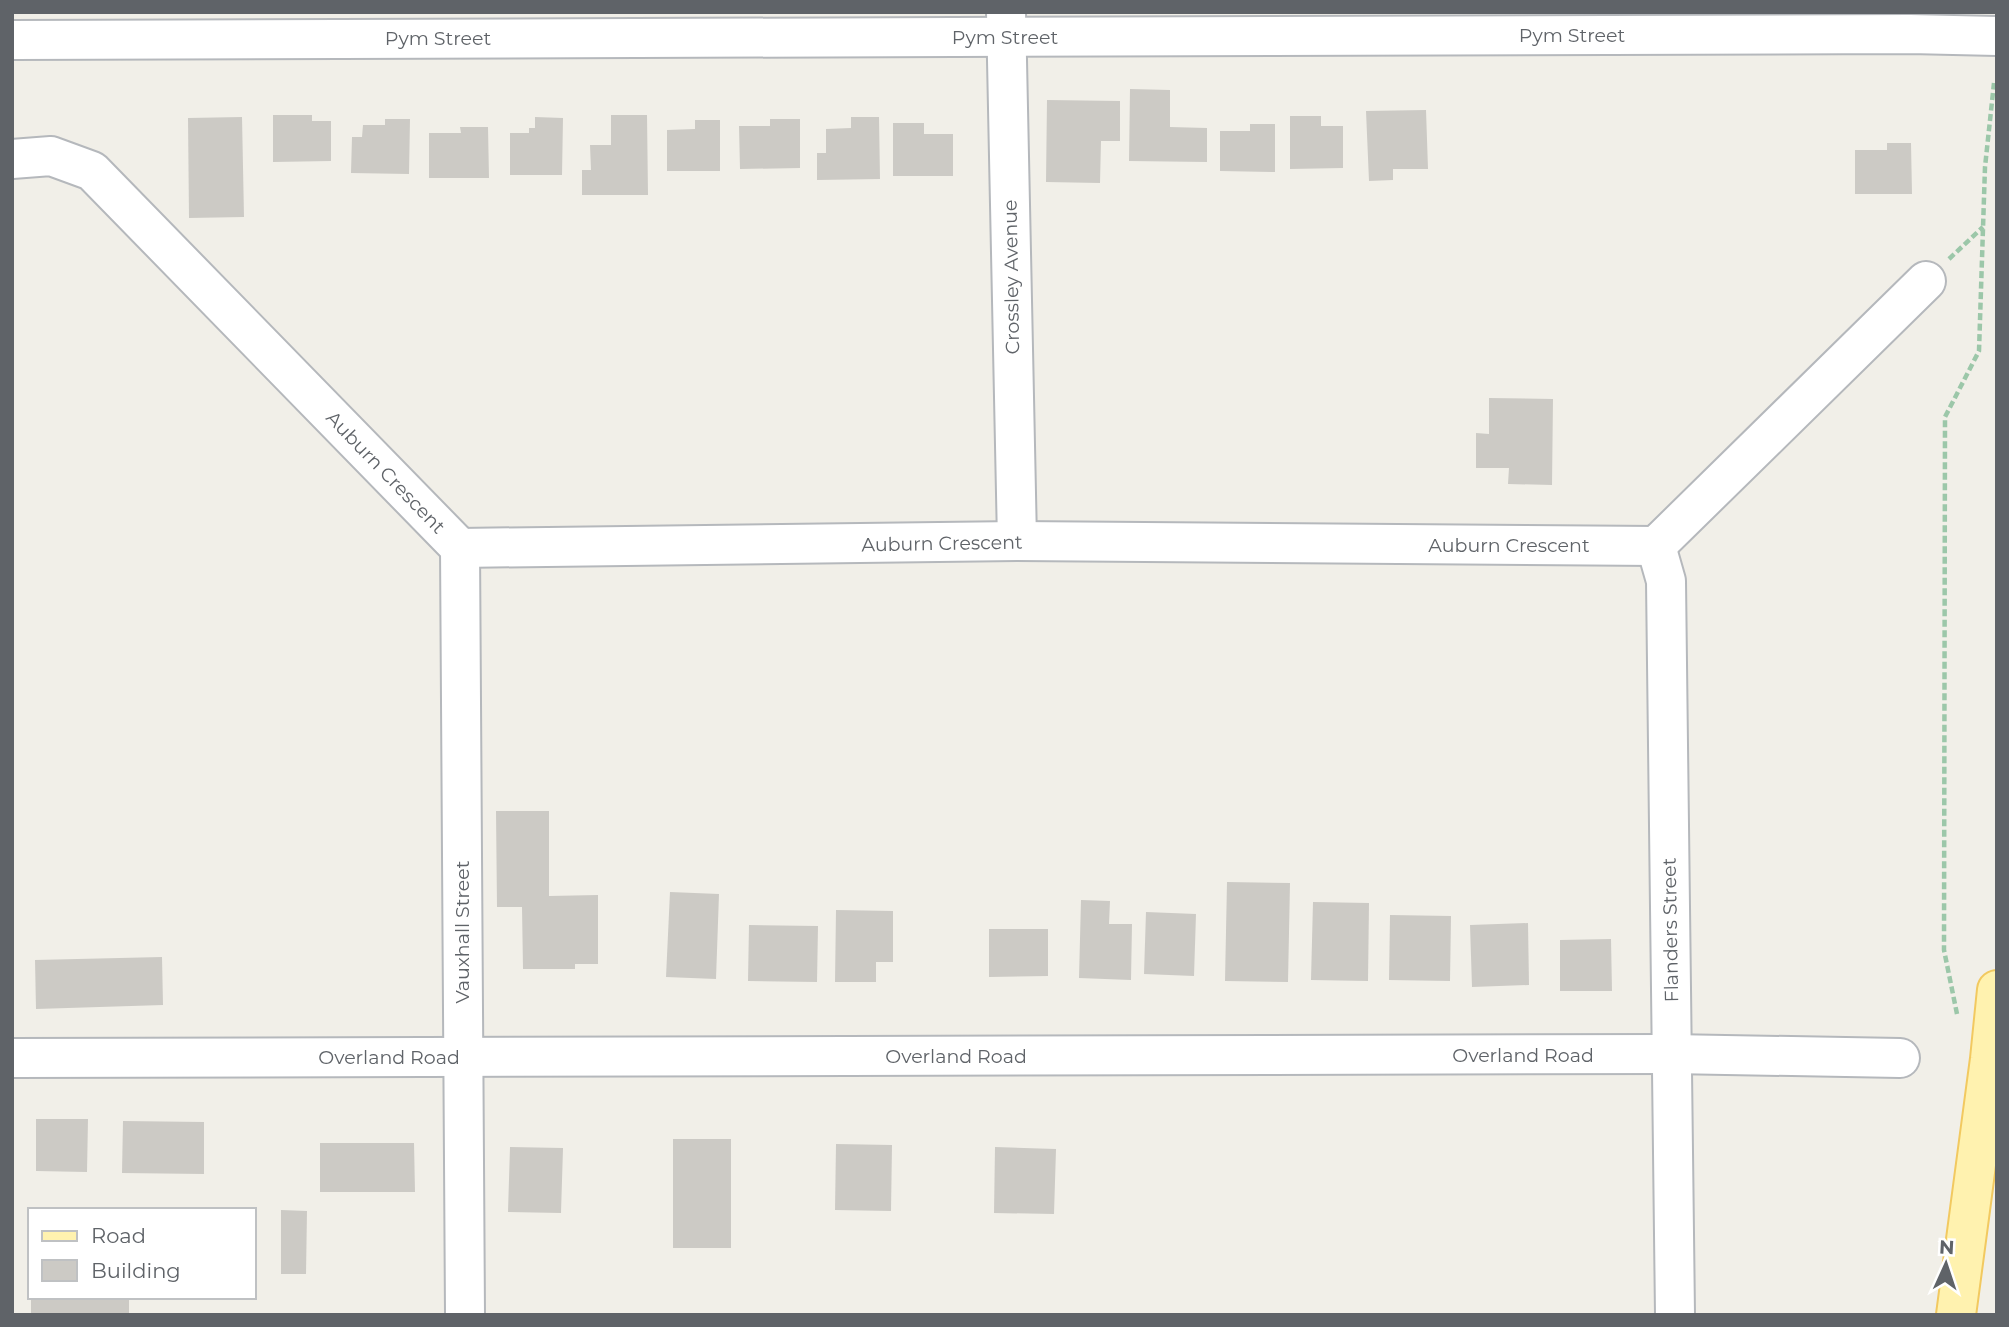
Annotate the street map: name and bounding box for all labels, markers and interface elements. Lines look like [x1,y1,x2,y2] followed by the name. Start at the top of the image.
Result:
[1519,24,1626,47] street label: Pym Street
[952,26,1059,49] street label: Pym Street
[385,27,492,50] street label: Pym Street
[999,199,1024,355] street label: Crossley Avenue
[321,406,450,539] street label: Auburn Crescent
[861,531,1023,556] street label: Auburn Crescent
[1428,534,1590,557] street label: Auburn Crescent
[1658,857,1683,1003] street label: Flanders Street
[451,860,474,1004] street label: Vauxhall Street
[1452,1044,1594,1067] street label: Overland Road
[885,1045,1027,1068] street label: Overland Road
[318,1046,460,1069] street label: Overland Road
[28,1208,256,1299] legend
[91,1223,146,1248] text: Road
[1911,1229,1981,1299] north arrow
[1939,1236,1955,1259] text: N
[91,1258,181,1283] text: Building

